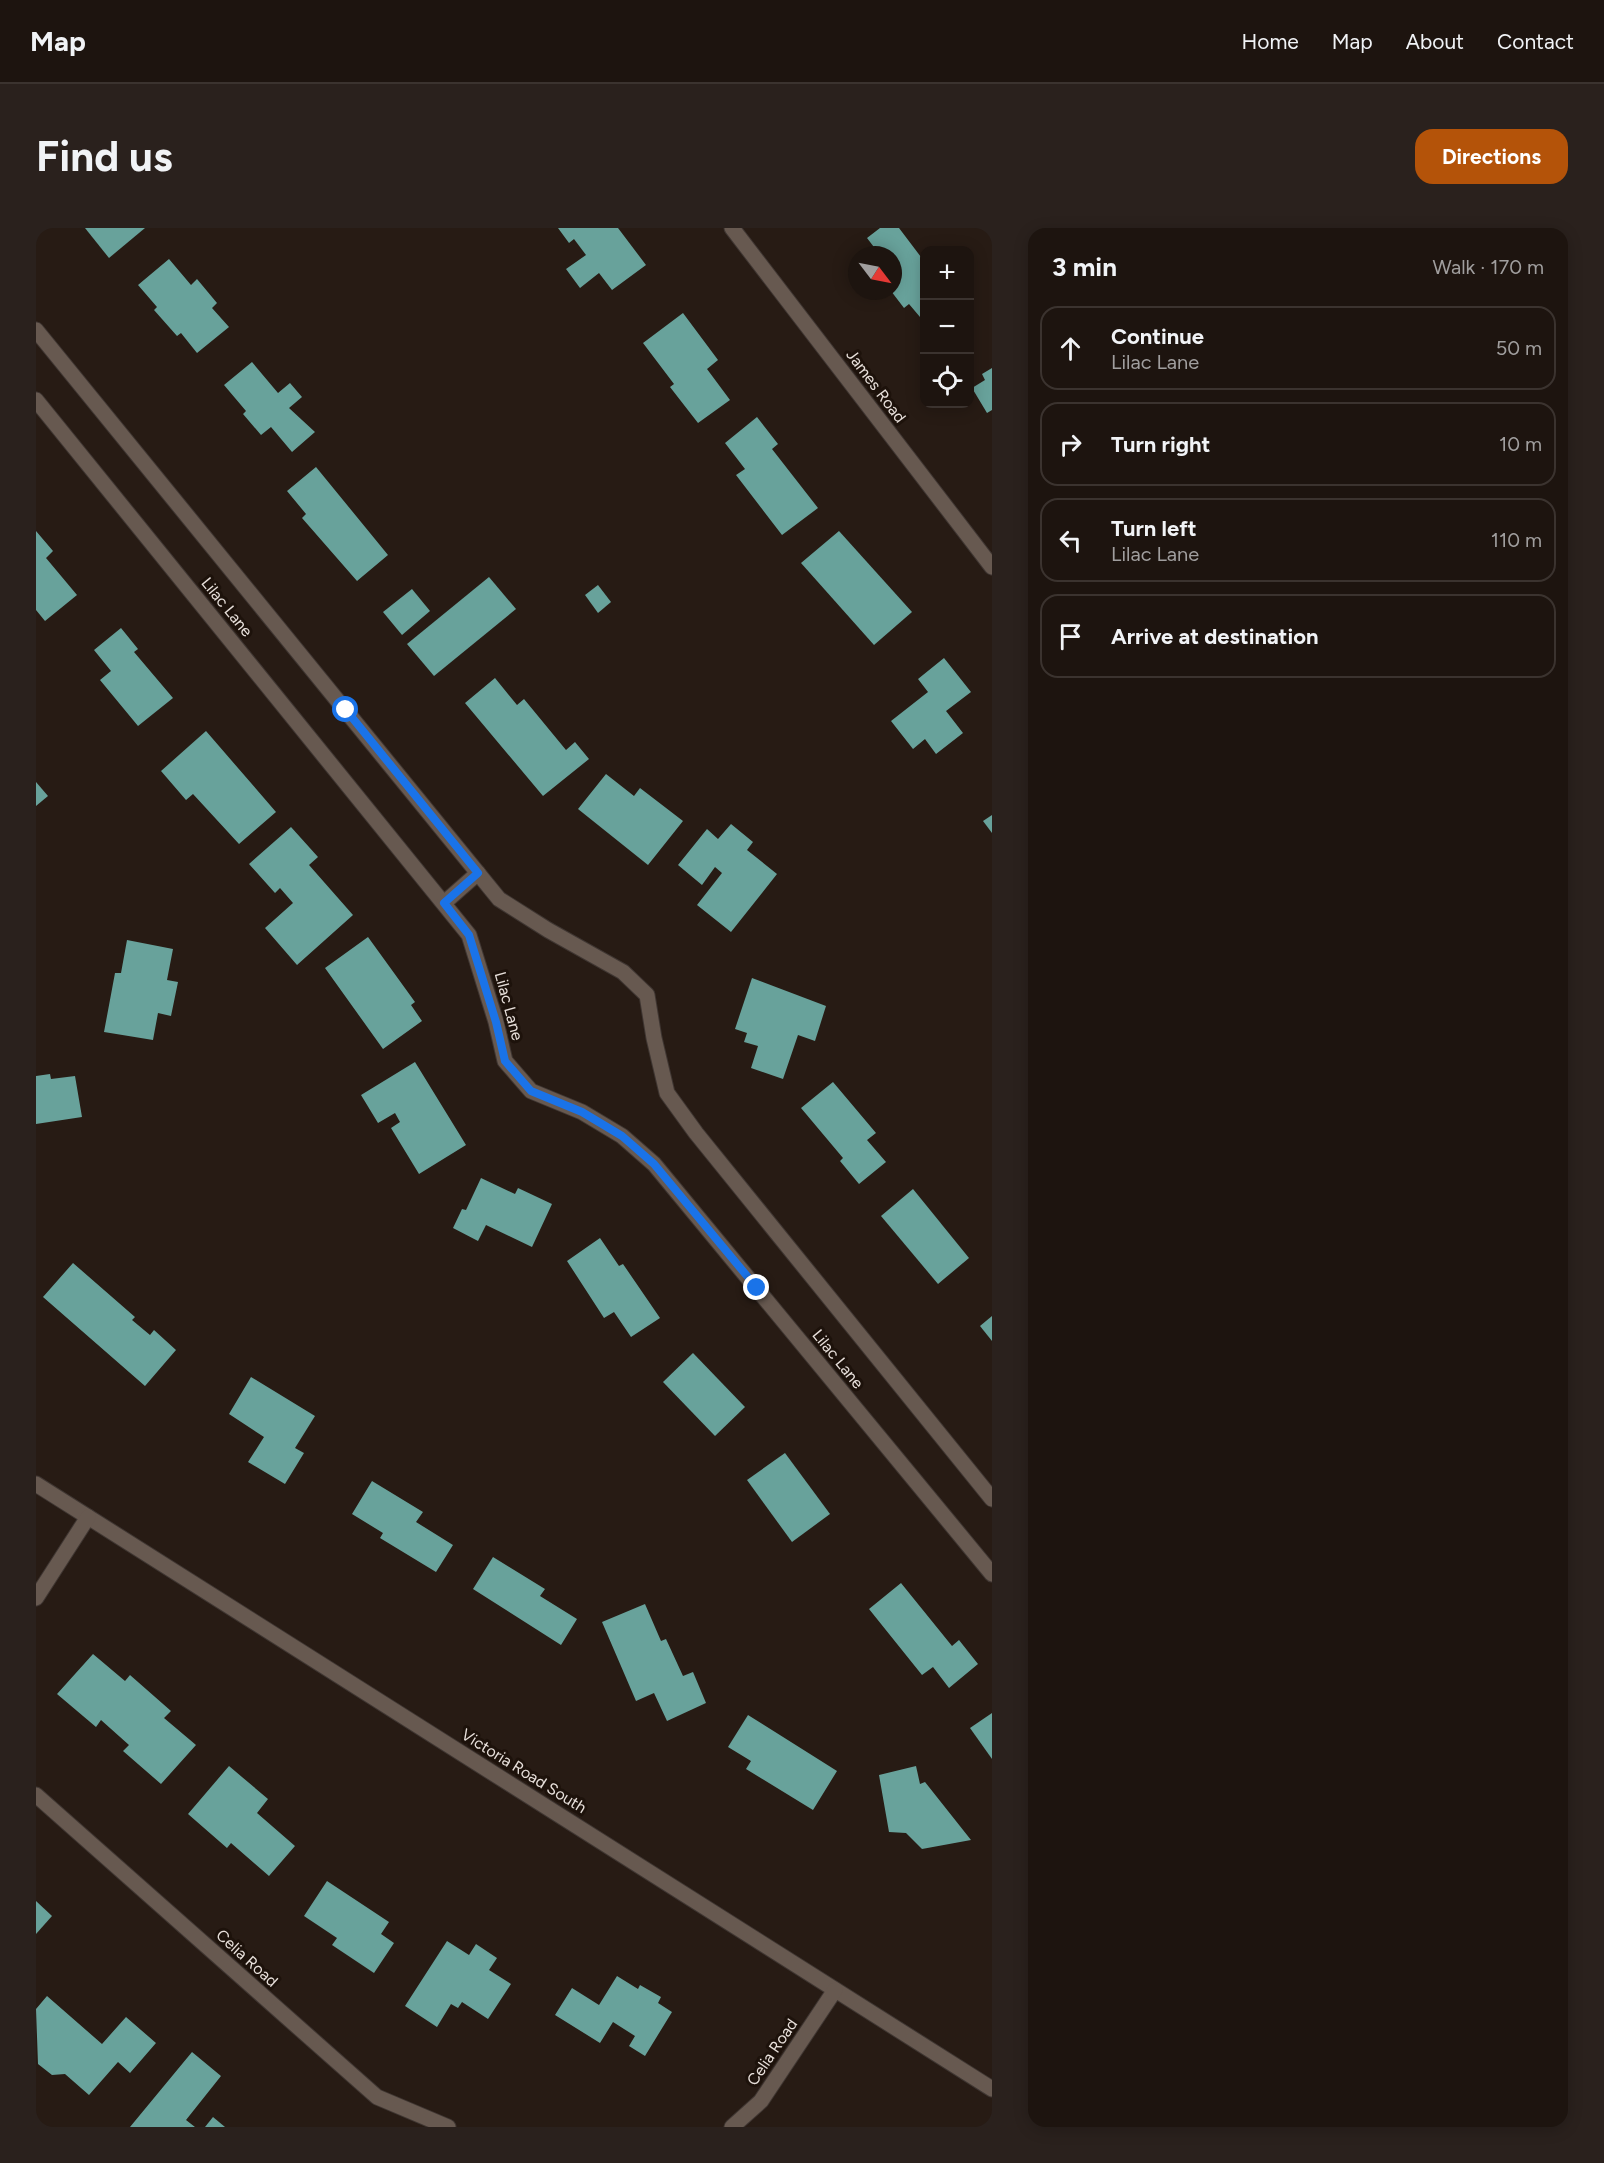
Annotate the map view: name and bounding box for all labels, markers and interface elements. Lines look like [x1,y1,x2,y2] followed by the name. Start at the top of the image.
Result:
[30,24,86,58] text: Map
[1242,29,1299,54] text: Home
[1332,29,1373,54] text: Map
[1406,29,1464,54] text: About
[1497,29,1574,54] text: Contact
[1415,129,1568,184] button: Directions
[36,131,173,182] text: Find us
[848,246,902,300] north arrow
[920,246,974,408] map controls
[920,246,974,300] button: +
[1052,251,1117,283] text: 3 min
[1433,255,1544,279] text: Walk · 170 m
[920,300,974,354] button: −
[1111,323,1204,350] text: Continue
[1054,332,1087,365] icon: ahead
[1496,336,1542,360] text: 50 m
[842,346,910,426] street label: James Road
[1111,350,1199,374] text: Lilac Lane
[920,354,974,408] button: locate
[1054,428,1087,461] icon: right
[1111,431,1210,458] text: Turn right
[1499,432,1542,456] text: 10 m
[1111,515,1197,542] text: Turn left
[1054,524,1087,557] icon: left
[1491,528,1542,552] text: 110 m
[1111,542,1199,566] text: Lilac Lane
[197,574,257,641] street label: Lilac Lane
[1054,620,1087,653] icon: arrive
[1111,623,1319,650] text: Arrive at destination
[332,696,358,722] route start
[491,970,527,1043] street label: Lilac Lane
[743,1274,769,1300] route end
[808,1326,868,1393] street label: Lilac Lane
[458,1725,590,1817] street label: Victoria Road South
[212,1925,282,1991] street label: Celia Road
[743,2015,801,2089] street label: Celia Road

